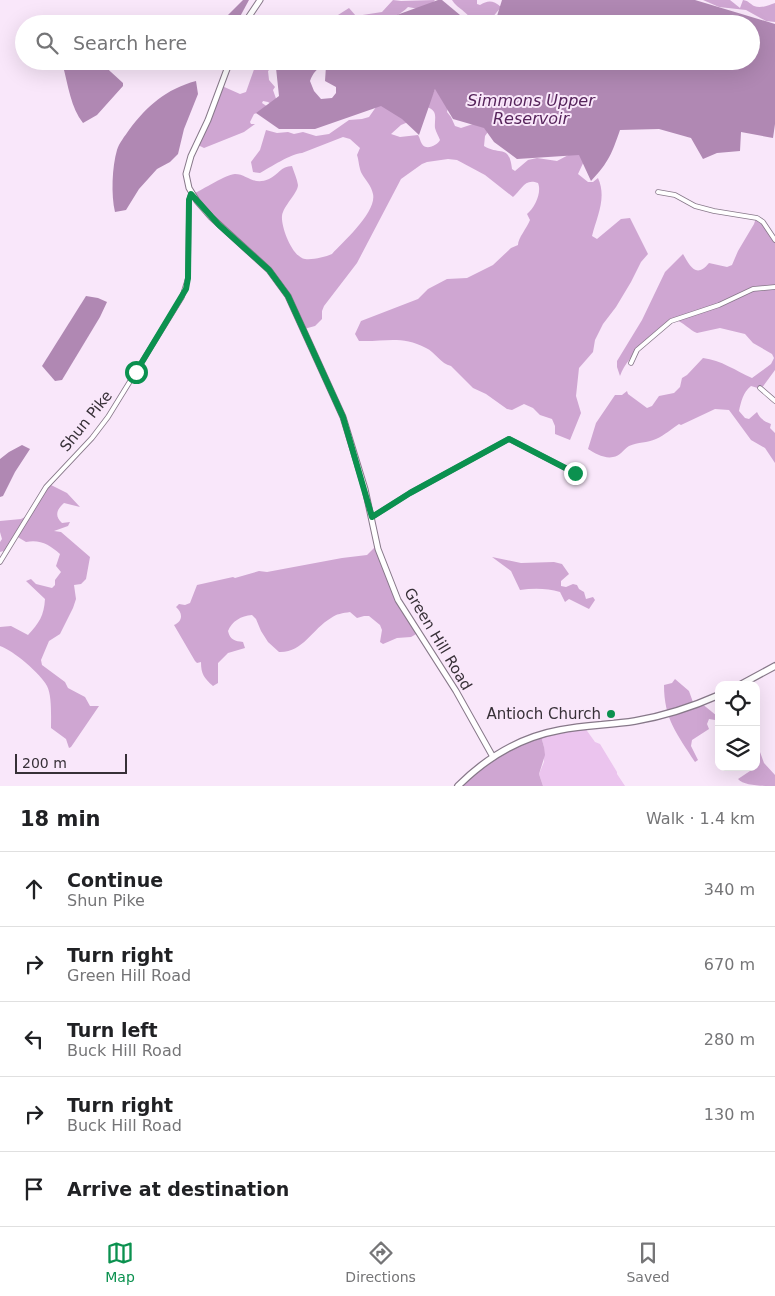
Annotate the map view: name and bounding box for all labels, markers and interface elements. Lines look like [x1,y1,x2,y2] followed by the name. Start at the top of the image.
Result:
[15,15,760,70] search box
[33,29,61,57] icon: search
[73,32,187,54] text: Search here
[467,91,596,128] water label: Simmons Upper Reservoir
[125,361,148,384] route start
[56,387,116,455] street label: Shun Pike
[564,462,587,485] route end
[400,584,476,694] street label: Green Hill Road
[715,681,760,771] map controls
[715,681,760,726] button: locate
[486,705,601,723] place label: Antioch Church
[605,708,617,720] marker: Antioch Church
[715,726,760,771] button: layers
[15,751,128,774] scale bar
[22,755,67,771] text: 200 m
[20,807,101,831] text: 18 min
[646,809,755,828] text: Walk · 1.4 km
[67,869,163,891] text: Continue
[20,875,48,903] icon: ahead
[704,880,755,899] text: 340 m
[67,891,145,910] text: Shun Pike
[67,944,173,966] text: Turn right
[20,950,48,978] icon: right
[704,955,755,974] text: 670 m
[67,966,191,985] text: Green Hill Road
[67,1019,158,1041] text: Turn left
[20,1025,48,1053] icon: left
[704,1030,755,1049] text: 280 m
[67,1041,182,1060] text: Buck Hill Road
[67,1094,173,1116] text: Turn right
[20,1100,48,1128] icon: right
[704,1105,755,1124] text: 130 m
[67,1116,182,1135] text: Buck Hill Road
[20,1175,48,1203] icon: arrive
[67,1178,289,1200] text: Arrive at destination
[105,1239,135,1285] tab: Map
[345,1239,416,1285] tab: Directions
[626,1239,670,1285] tab: Saved

